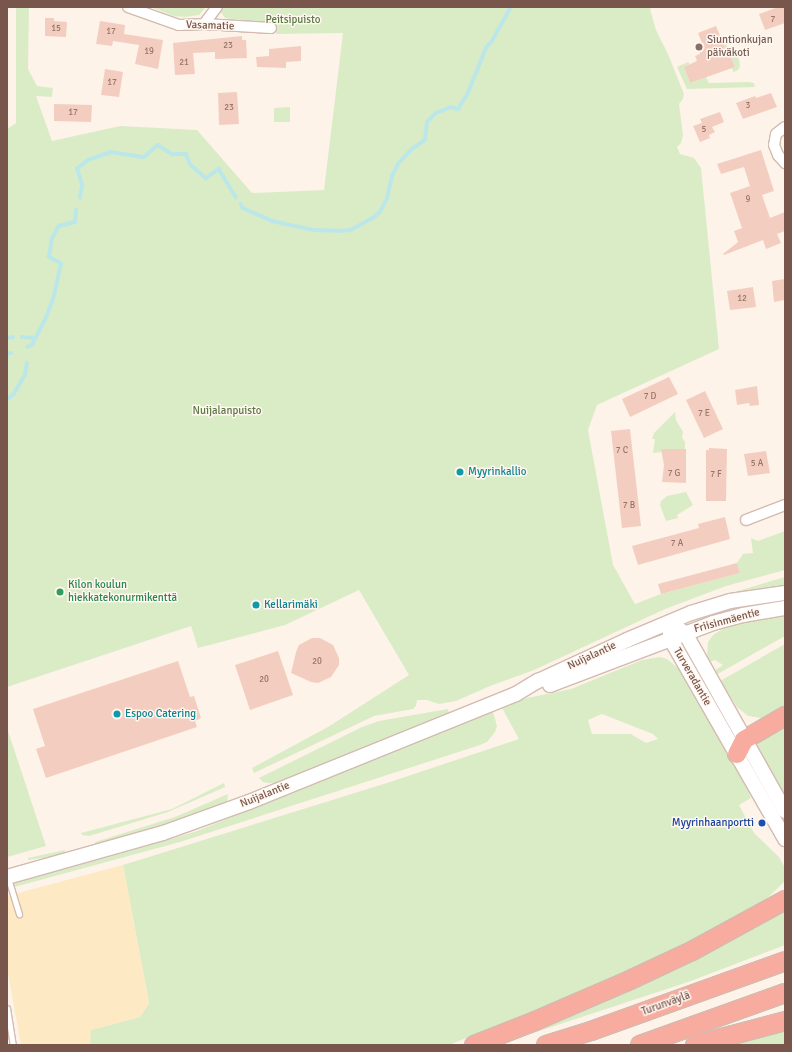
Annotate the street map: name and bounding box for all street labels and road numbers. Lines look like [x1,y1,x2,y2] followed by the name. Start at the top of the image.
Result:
[186,19,234,33] street label: Vasamatie
[693,606,761,636] street label: Friisinmäentie
[566,639,618,673] street label: Nuijalantie
[670,646,714,708] street label: Turveradantie
[238,779,292,811] street label: Nuijalantie
[640,989,692,1019] street label: Turunväylä

